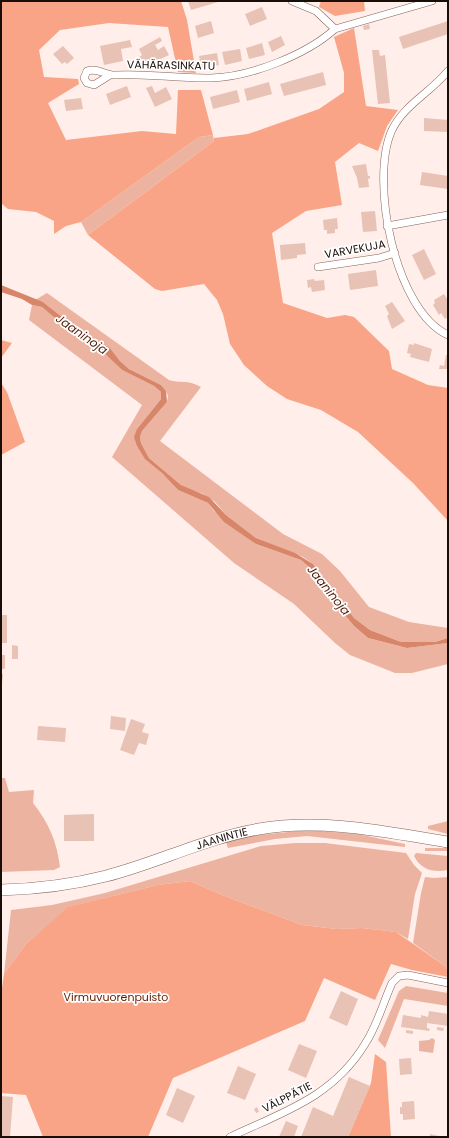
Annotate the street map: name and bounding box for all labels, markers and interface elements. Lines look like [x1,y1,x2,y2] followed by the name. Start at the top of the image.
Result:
[127,56,215,74] street label: VÄHÄRASINKATU
[323,236,387,262] street label: VARVEKUJA
[53,310,111,358] water label: Jaaninoja
[304,561,354,619] water label: Jaaninoja
[194,823,249,853] street label: JAANINTIE
[64,989,168,1005] park label: Virmuvuorenpuisto
[259,1078,315,1116] street label: VÄLPPÄTIE

